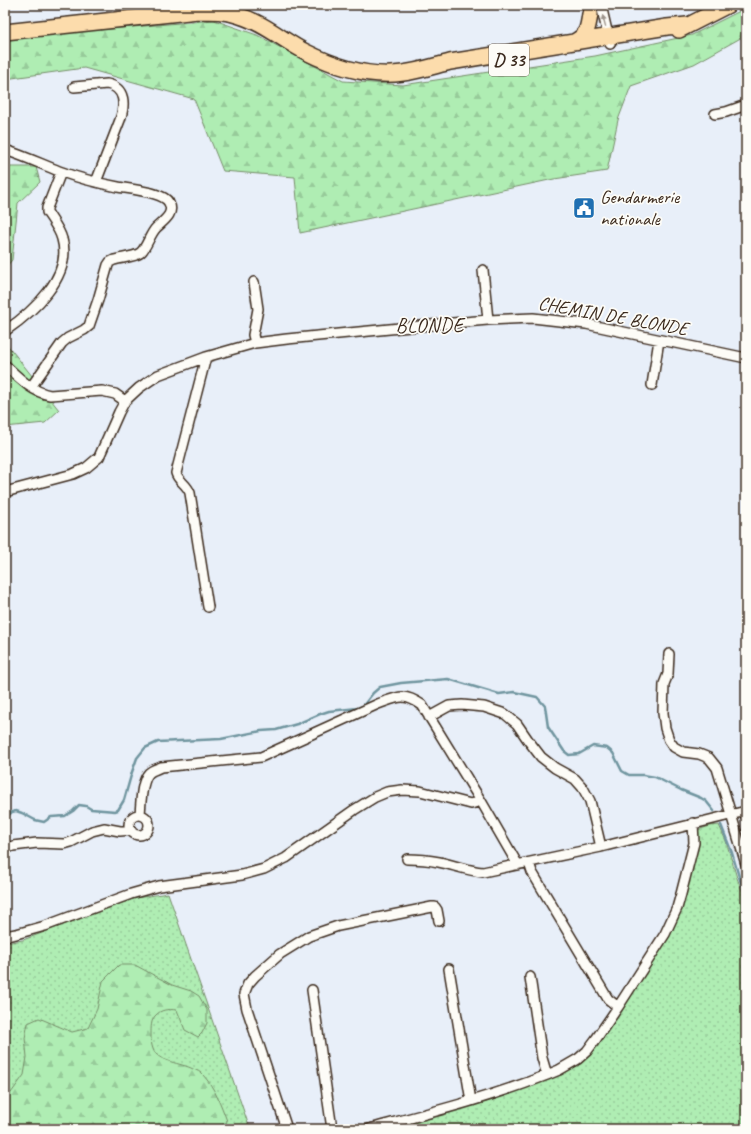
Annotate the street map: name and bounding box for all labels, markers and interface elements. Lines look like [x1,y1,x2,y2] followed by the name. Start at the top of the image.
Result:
[601,15,607,27] one-way arrow
[489,44,529,76] road number: D 33
[600,185,681,231] place label: Gendarmerie nationale
[571,195,597,221] public building icon: Gendarmerie nationale
[536,291,692,341] street label: CHEMIN DE BLONDE
[396,313,466,338] district label: BLONDE

